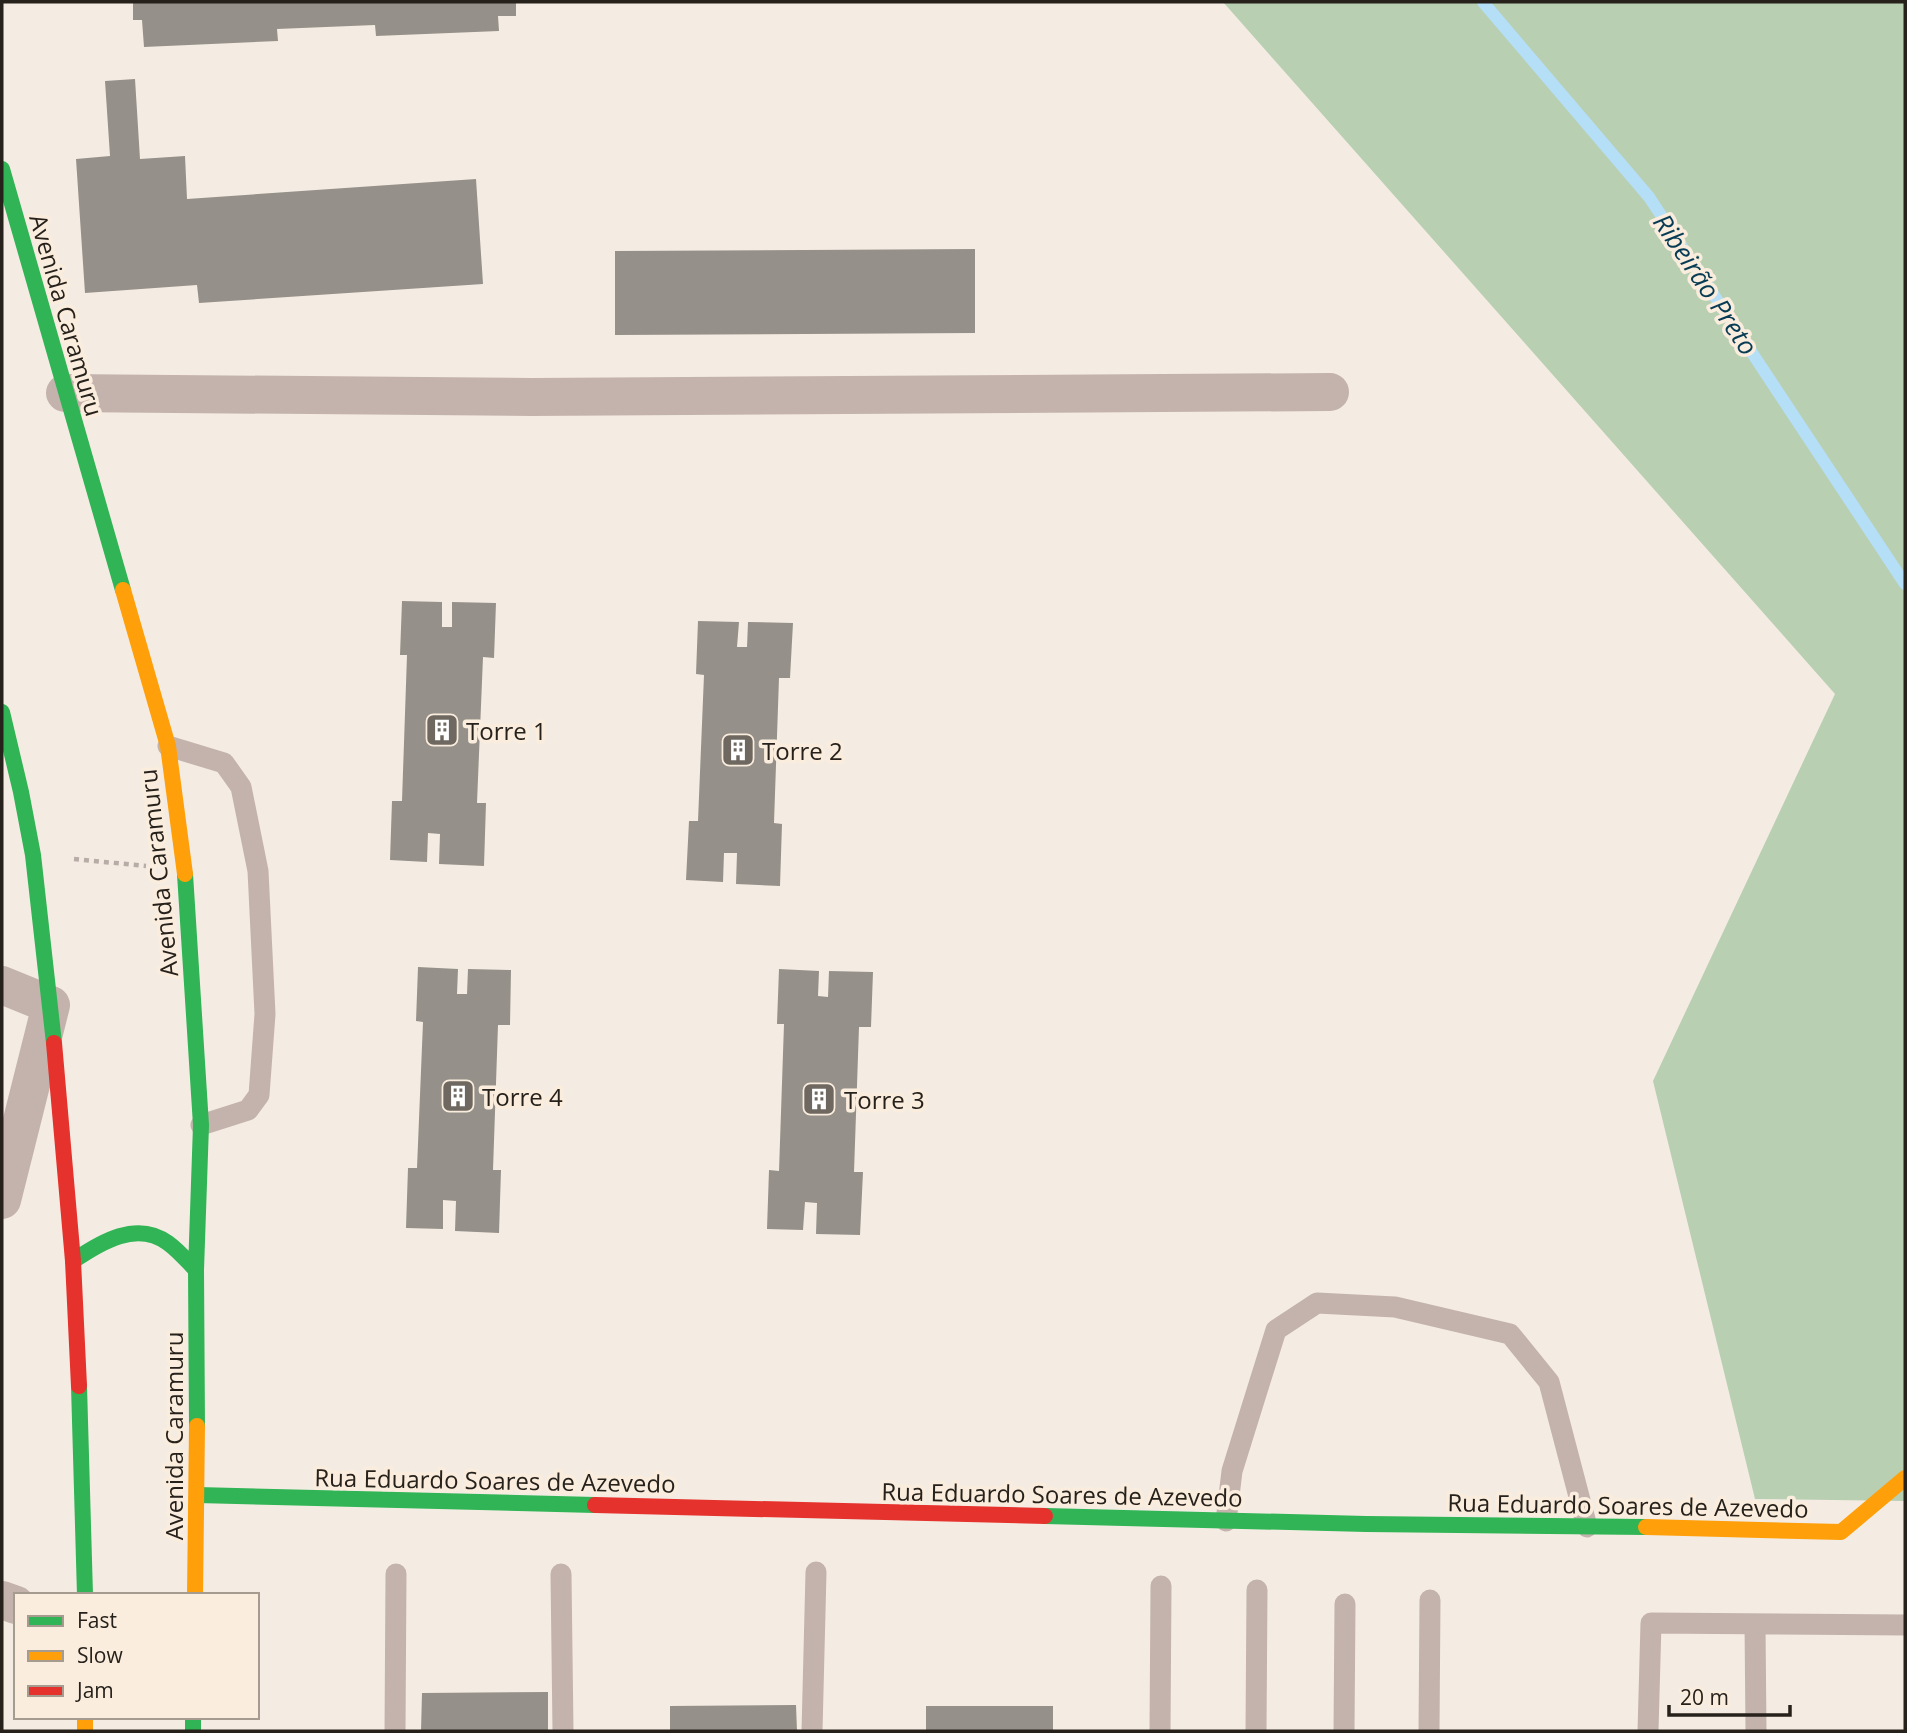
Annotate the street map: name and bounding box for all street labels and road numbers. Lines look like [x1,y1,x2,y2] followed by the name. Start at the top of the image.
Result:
[22,210,112,420] street label: Avenida Caramuru
[131,767,185,979] street label: Avenida Caramuru
[157,1332,190,1540] street label: Avenida Caramuru
[314,1460,676,1500] street label: Rua Eduardo Soares de Azevedo
[881,1474,1243,1514] street label: Rua Eduardo Soares de Azevedo
[1447,1485,1809,1525] street label: Rua Eduardo Soares de Azevedo

